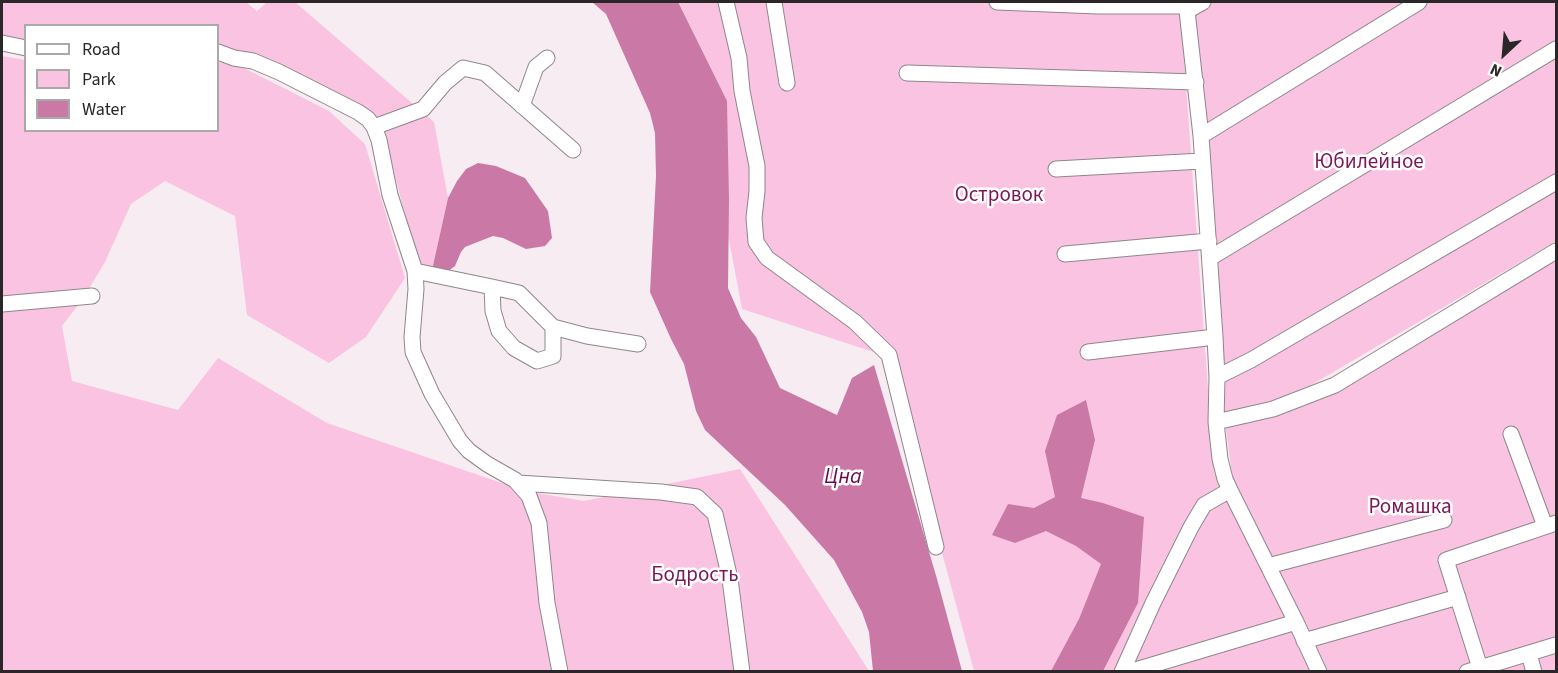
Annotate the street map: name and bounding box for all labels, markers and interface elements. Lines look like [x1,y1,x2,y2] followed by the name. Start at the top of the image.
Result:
[24,24,219,132] legend
[1474,24,1534,84] north arrow
[82,37,121,62] text: Road
[1487,58,1506,82] text: N
[82,67,116,92] text: Park
[82,97,126,122] text: Water
[1314,150,1424,176] park label: Юбилейное
[955,183,1043,209] park label: Островок
[824,465,862,491] water label: Цна
[1368,495,1452,521] park label: Ромашка
[651,563,739,589] park label: Бодрость

